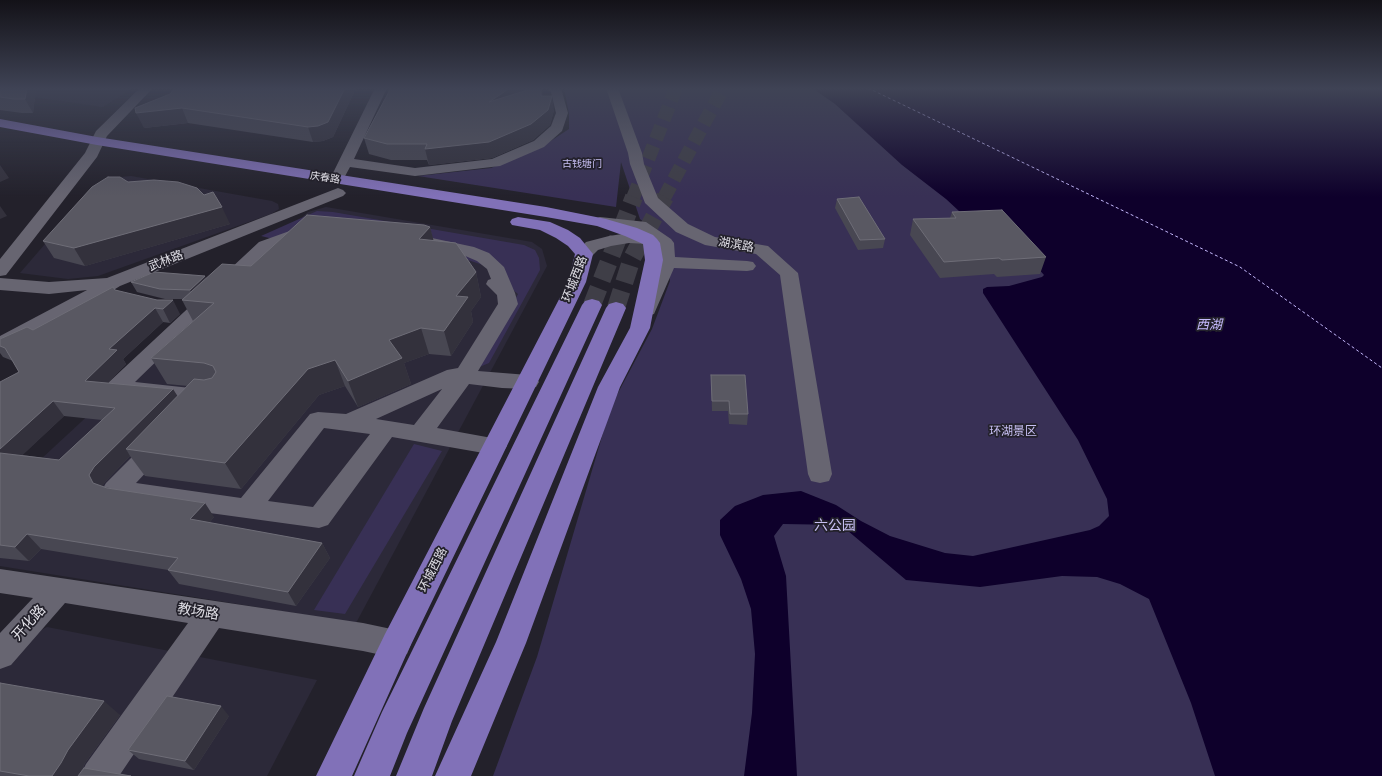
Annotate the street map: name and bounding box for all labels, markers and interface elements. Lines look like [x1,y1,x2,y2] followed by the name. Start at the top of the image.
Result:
[562,158,602,170] park label: 古钱塘门
[309,170,341,186] street label: 庆春路
[717,235,755,255] street label: 湖滨路
[147,248,185,274] street label: 武林路
[560,254,590,304] street label: 环城西路
[1196,317,1222,333] water label: 西湖
[989,425,1037,439] park label: 环湖景区
[814,518,856,534] park label: 六公园
[416,545,450,595] street label: 环城西路
[176,600,220,624] street label: 教场路
[9,602,49,644] street label: 开化路

